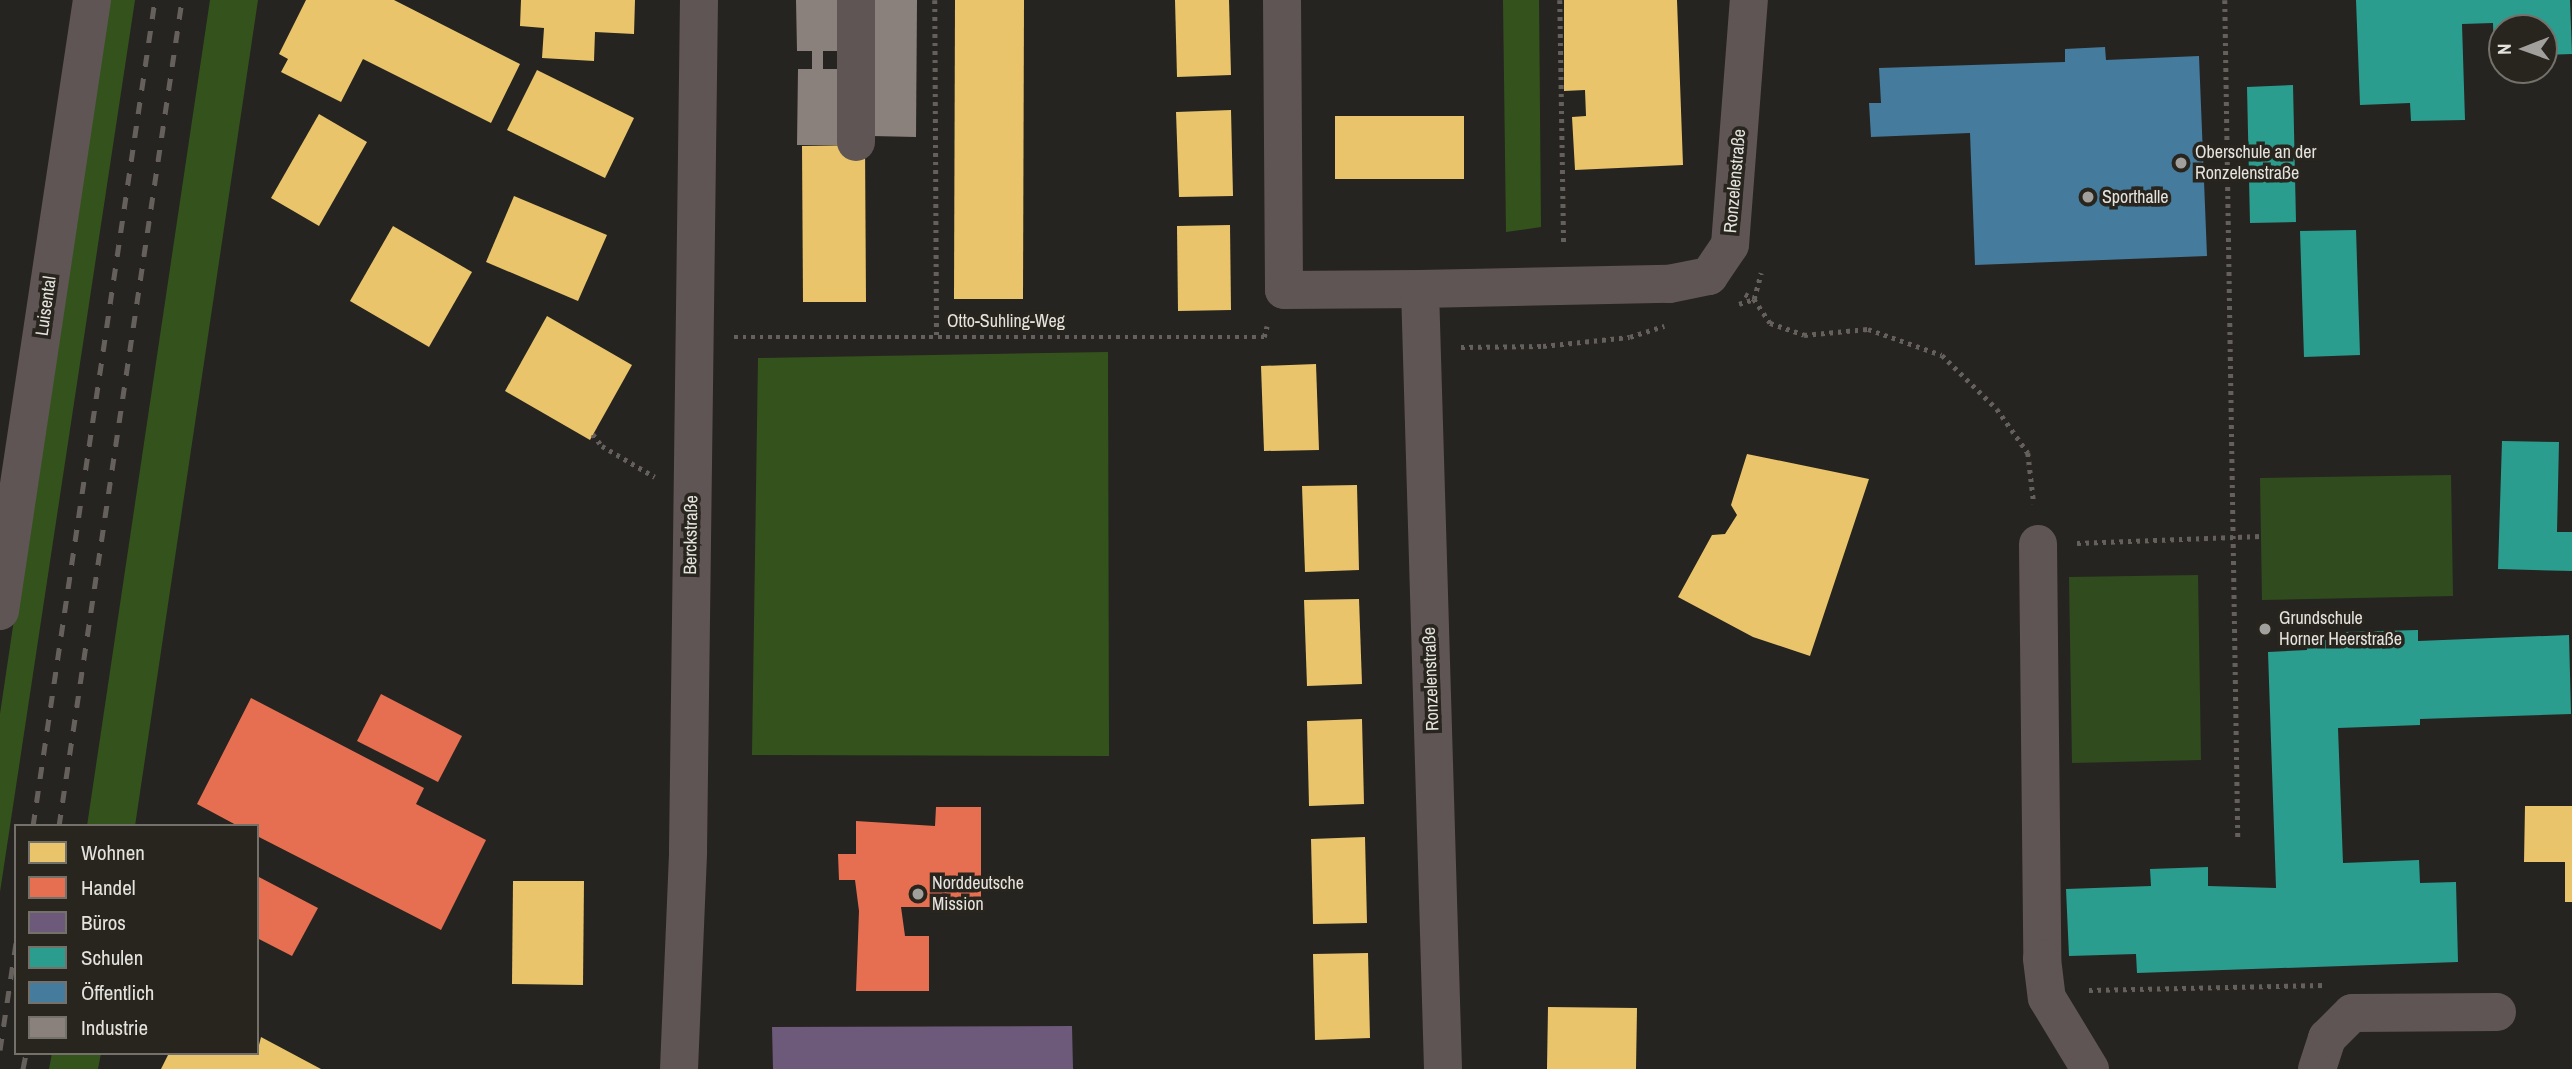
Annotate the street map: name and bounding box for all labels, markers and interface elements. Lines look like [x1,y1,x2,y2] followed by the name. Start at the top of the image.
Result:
[2488,14,2558,84] north arrow
[2491,43,2517,55] text: N
[1720,128,1750,234] street label: Ronzelenstraße
[2195,142,2316,184] place label: Oberschule an der Ronzelenstraße
[2173,155,2189,171] marker: Oberschule an der Ronzelenstraße
[2102,186,2168,208] place label: Sporthalle
[2080,189,2096,205] marker: Sporthalle
[31,275,61,337] street label: Luisental
[947,310,1065,332] street label: Otto-Suhling-Weg
[680,495,702,575] street label: Berckstraße
[2279,608,2402,650] place label: Grundschule Horner Heerstraße
[2257,621,2273,637] marker: Grundschule Horner Heerstraße
[1418,627,1444,731] street label: Ronzelenstraße
[14,824,259,1055] legend
[81,838,145,867] text: Wohnen
[81,873,136,902] text: Handel
[932,873,1024,916] place label: Norddeutsche Mission
[910,886,926,902] marker: Norddeutsche Mission
[81,908,126,937] text: Büros
[81,943,143,972] text: Schulen
[81,978,154,1007] text: Öffentlich
[81,1013,148,1042] text: Industrie

